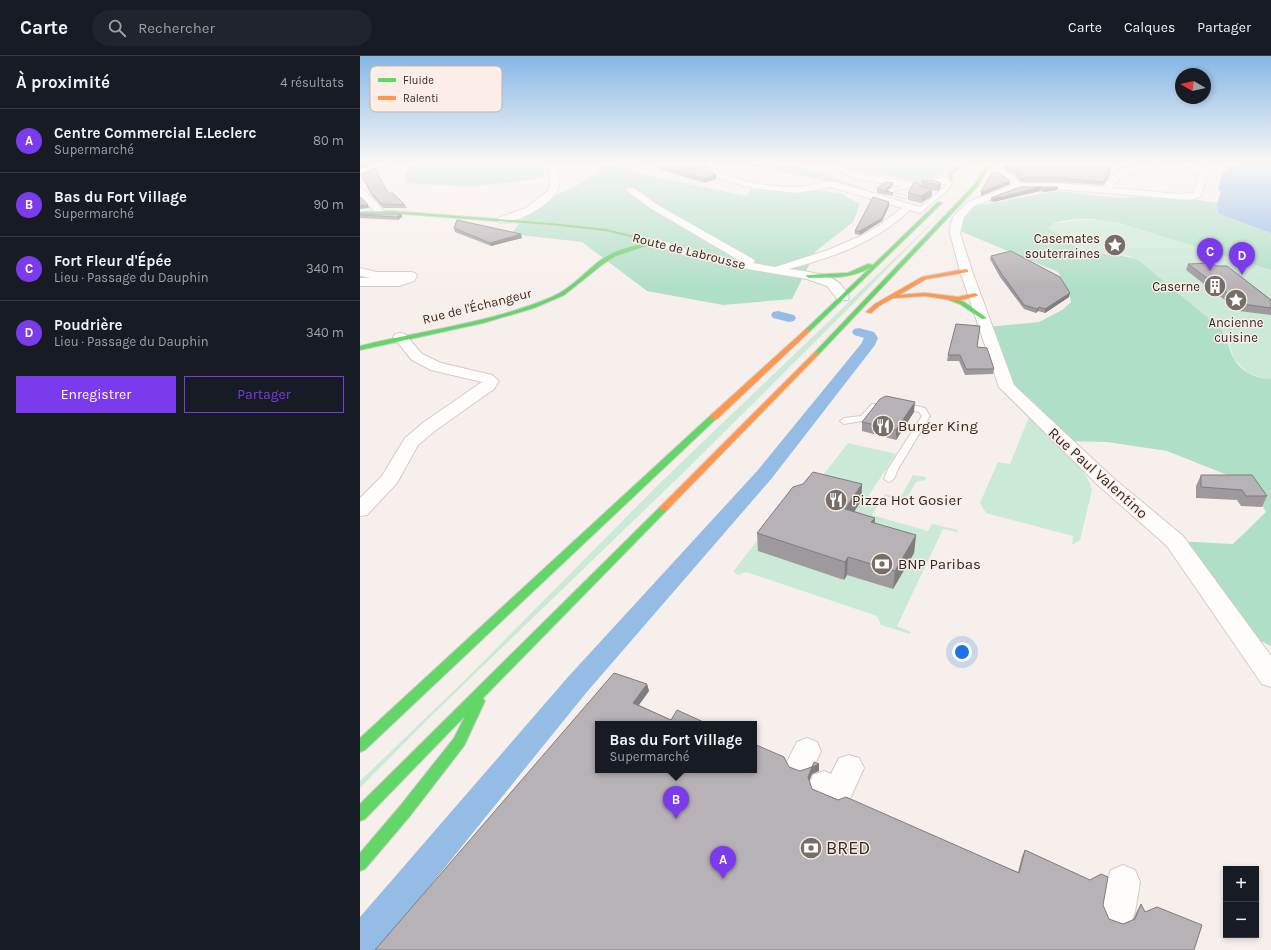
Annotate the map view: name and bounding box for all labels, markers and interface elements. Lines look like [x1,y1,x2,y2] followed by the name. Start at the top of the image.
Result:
[92,10,372,46] search box
[20,17,68,39] text: Carte
[106,17,128,39] icon: search
[138,19,215,37] text: Rechercher
[1068,19,1102,36] text: Carte
[1124,19,1175,36] text: Calques
[1197,19,1251,36] text: Partager
[370,66,502,112] legend
[1175,68,1211,104] north arrow
[16,72,110,92] text: À proximité
[403,74,434,87] text: Fluide
[280,75,344,90] text: 4 résultats
[403,92,439,105] text: Ralenti
[54,124,256,142] text: Centre Commercial E.Leclerc
[25,133,33,148] text: A
[313,133,344,148] text: 80 m
[54,142,134,157] text: Supermarché
[54,188,187,206] text: Bas du Fort Village
[25,197,33,212] text: B
[313,197,344,212] text: 90 m
[54,206,134,221] text: Supermarché
[631,230,747,272] street label: Route de Labrousse
[1025,231,1100,261] place label: Casemates souterraines
[1102,232,1128,258] place icon: Casemates souterraines
[1197,238,1223,271] pin: C
[1229,242,1255,275] pin: D
[54,252,171,270] text: Fort Fleur d'Épée
[25,261,33,276] text: C
[306,261,344,276] text: 340 m
[54,270,209,285] text: Lieu · Passage du Dauphin
[1202,273,1228,299] building icon: Caserne
[1152,279,1200,294] place label: Caserne
[420,283,533,327] street label: Rue de l'Échangeur
[1223,287,1249,313] place icon: Ancienne cuisine
[1209,315,1264,345] place label: Ancienne cuisine
[54,316,122,334] text: Poudrière
[25,325,33,340] text: D
[306,325,344,340] text: 340 m
[54,334,209,349] text: Lieu · Passage du Dauphin
[16,376,176,413] button: Enregistrer
[184,376,344,413] button: Partager
[870,413,896,439] restaurant icon: Burger King
[898,417,978,435] place label: Burger King
[1045,424,1151,522] street label: Rue Paul Valentino
[823,487,849,513] restaurant icon: Pizza Hot Gosier
[852,491,962,509] place label: Pizza Hot Gosier
[869,551,895,577] bank icon: BNP Paribas
[898,555,981,573] place label: BNP Paribas
[952,642,972,662] your location
[595,721,757,773] popup
[610,731,742,749] text: Bas du Fort Village
[610,749,689,764] text: Supermarché
[663,786,689,819] pin: B
[798,835,824,861] bank icon: BRED
[826,837,870,859] place label: BRED
[710,846,736,879] pin: A
[1223,866,1259,938] map controls
[1223,866,1259,902] button: +
[1223,902,1259,938] button: −

